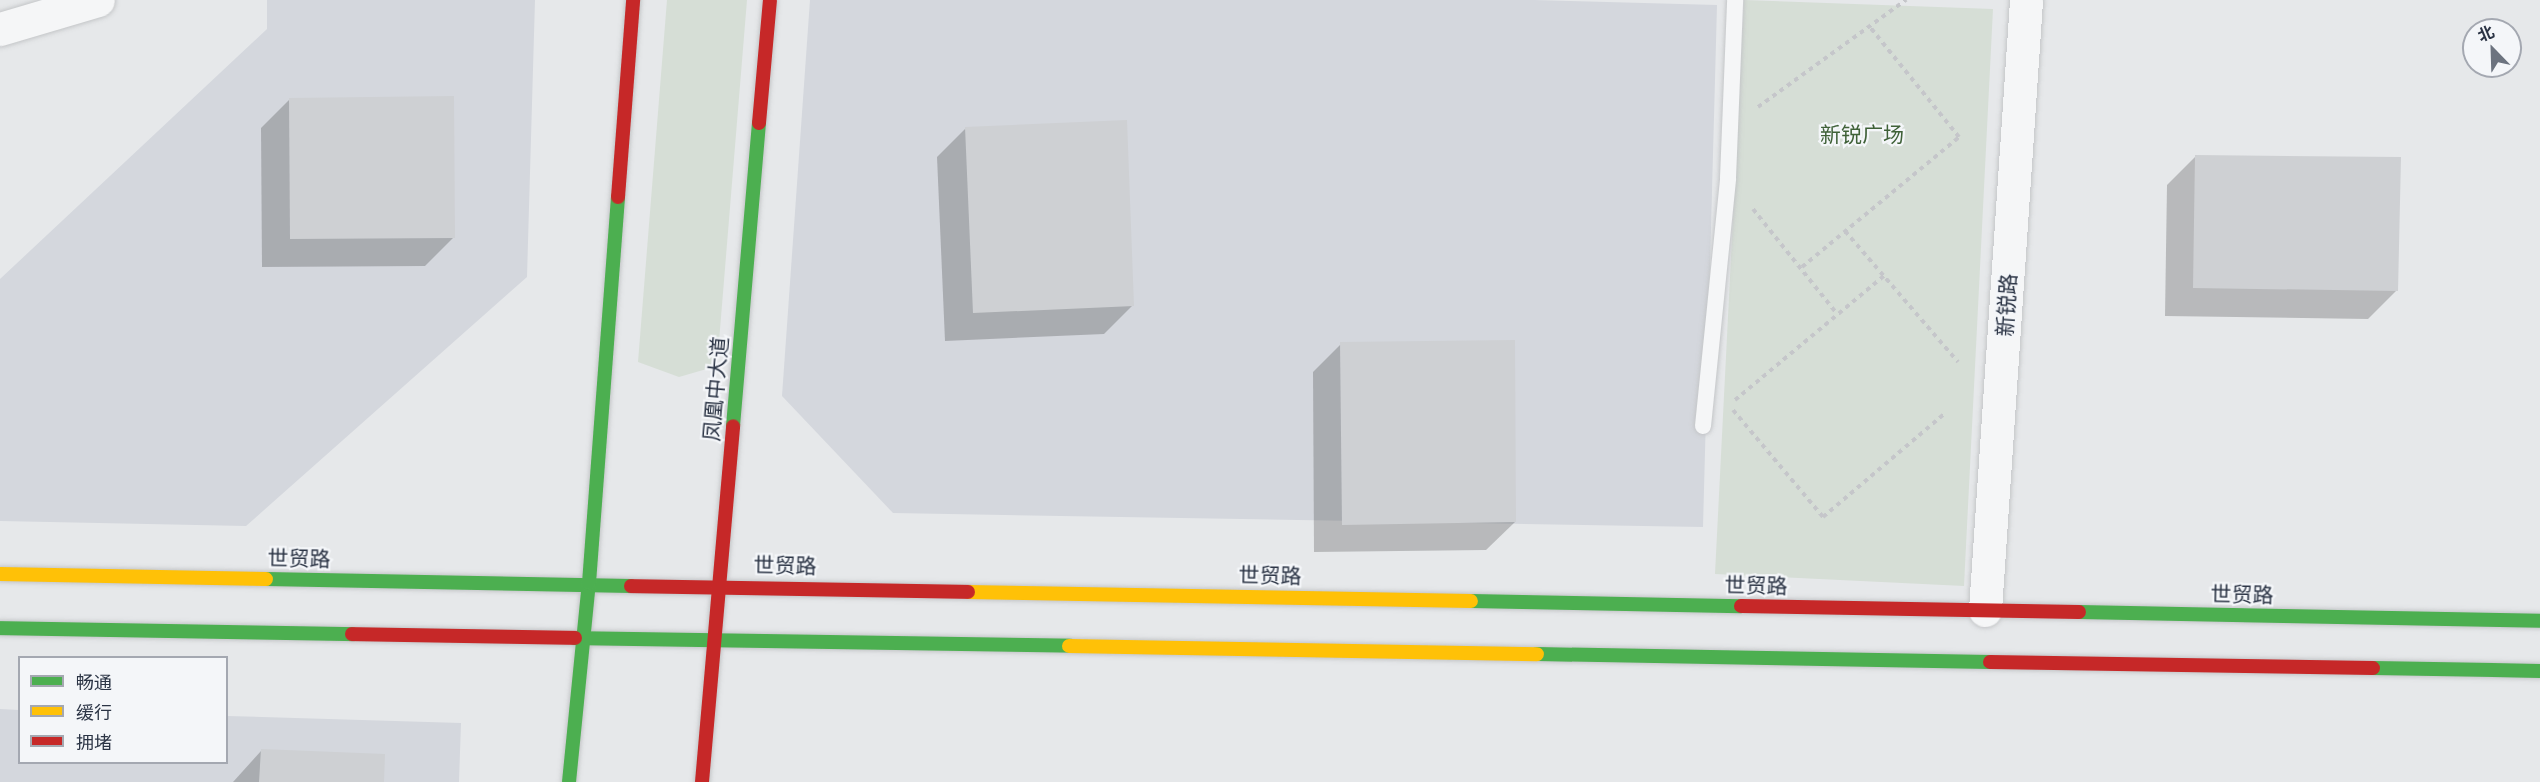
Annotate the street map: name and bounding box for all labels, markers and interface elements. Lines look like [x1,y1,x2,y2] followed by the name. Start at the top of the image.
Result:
[2462,18,2522,78] north arrow
[2474,21,2497,46] text: 北
[1820,121,1904,147] park label: 新锐广场
[1991,273,2021,337] street label: 新锐路
[698,336,732,442] street label: 凤凰中大道
[267,545,331,571] street label: 世贸路
[753,552,817,578] street label: 世贸路
[1238,562,1302,588] street label: 世贸路
[1724,572,1788,598] street label: 世贸路
[2210,581,2274,607] street label: 世贸路
[18,656,228,764] legend
[76,671,112,694] text: 畅通
[76,701,112,724] text: 缓行
[76,731,112,754] text: 拥堵

